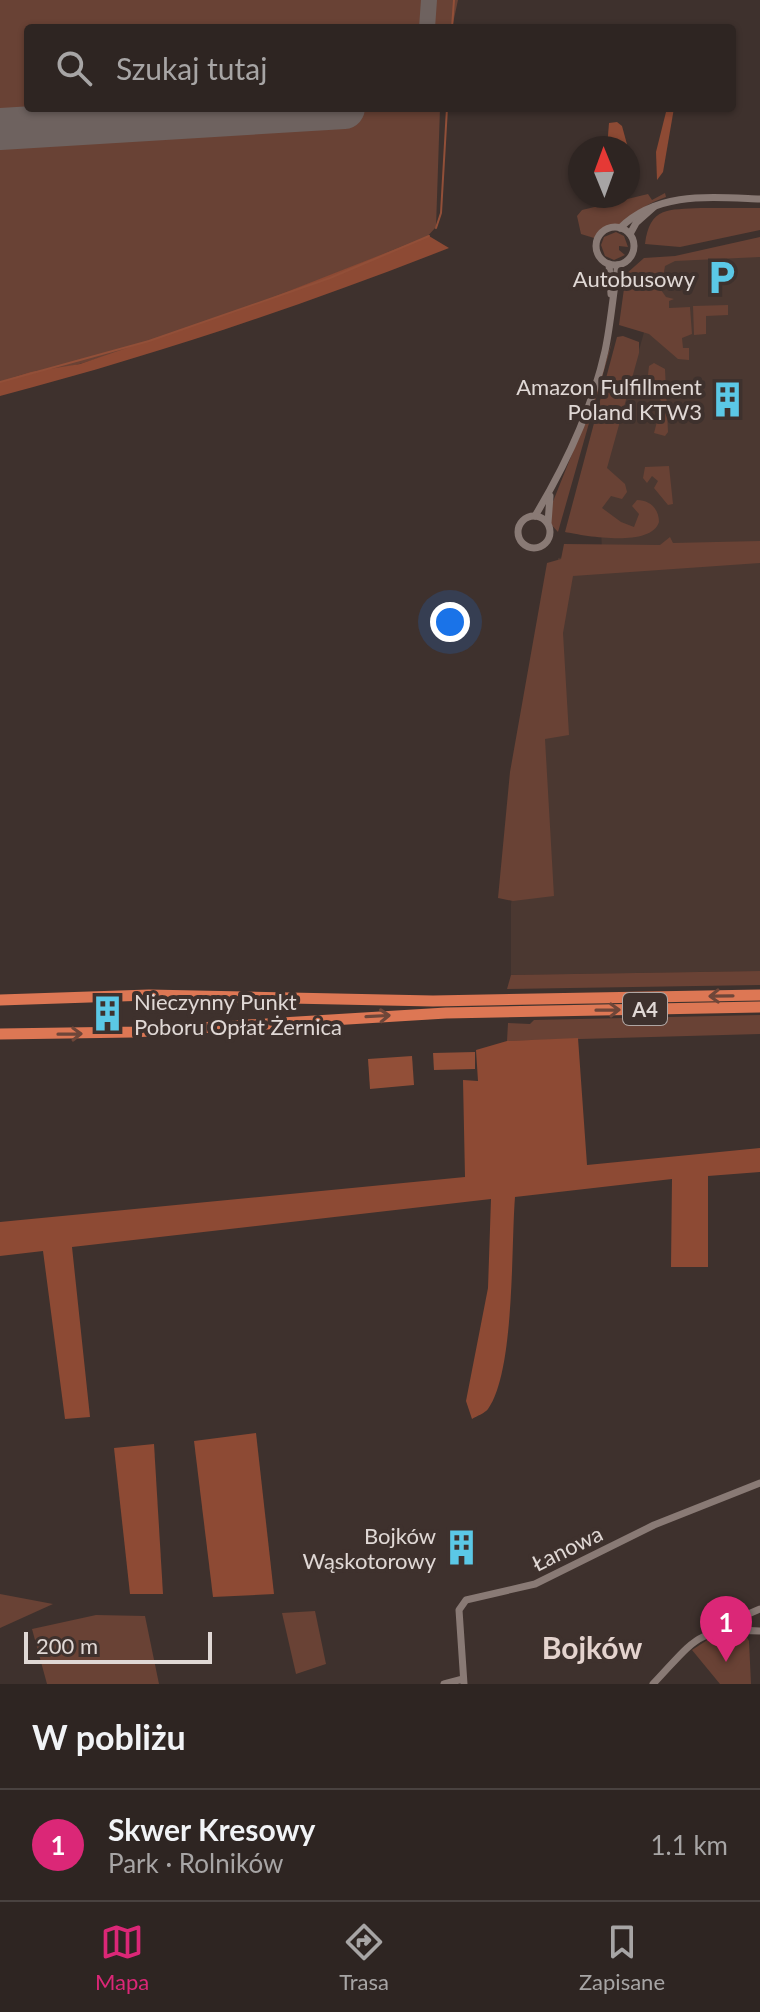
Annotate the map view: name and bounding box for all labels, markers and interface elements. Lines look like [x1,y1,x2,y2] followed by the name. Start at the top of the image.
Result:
[24,24,736,112] search box
[52,46,96,90] icon: search
[116,50,267,86] text: Szukaj tutaj
[568,136,640,208] north arrow
[702,259,740,297] parking icon: Autobusowy
[573,265,696,292] place label: Autobusowy
[516,373,702,425] place label: Amazon Fulfillment Poland KTW3
[709,380,747,418] building icon: Amazon Fulfillment Poland KTW3
[430,602,470,642] your location
[134,988,342,1040] place label: Nieczynny Punkt Poboru Opłat Żernica
[708,988,735,1004] one-way arrow
[623,993,667,1025] road number: A4
[89,995,127,1033] building icon: Nieczynny Punkt Poboru Opłat Żernica
[594,1002,621,1018] one-way arrow
[364,1008,391,1023] one-way arrow
[56,1026,83,1041] one-way arrow
[527,1519,607,1577] street label: Łanowa
[302,1522,437,1574] place label: Bojków Wąskotorowy
[443,1529,481,1567] building icon: Bojków Wąskotorowy
[700,1596,752,1662] pin: 1
[24,1628,212,1664] scale bar
[542,1629,642,1665] district label: Bojków
[36,1632,98,1659] text: 200 m
[32,1716,186,1757] text: W pobliżu
[108,1811,315,1847] text: Skwer Kresowy
[50,1829,66,1861] text: 1
[650,1829,728,1861] text: 1.1 km
[108,1847,283,1879] text: Park · Rolników
[95,1920,149,1995] tab: Mapa
[339,1920,389,1995] tab: Trasa
[579,1920,665,1995] tab: Zapisane

